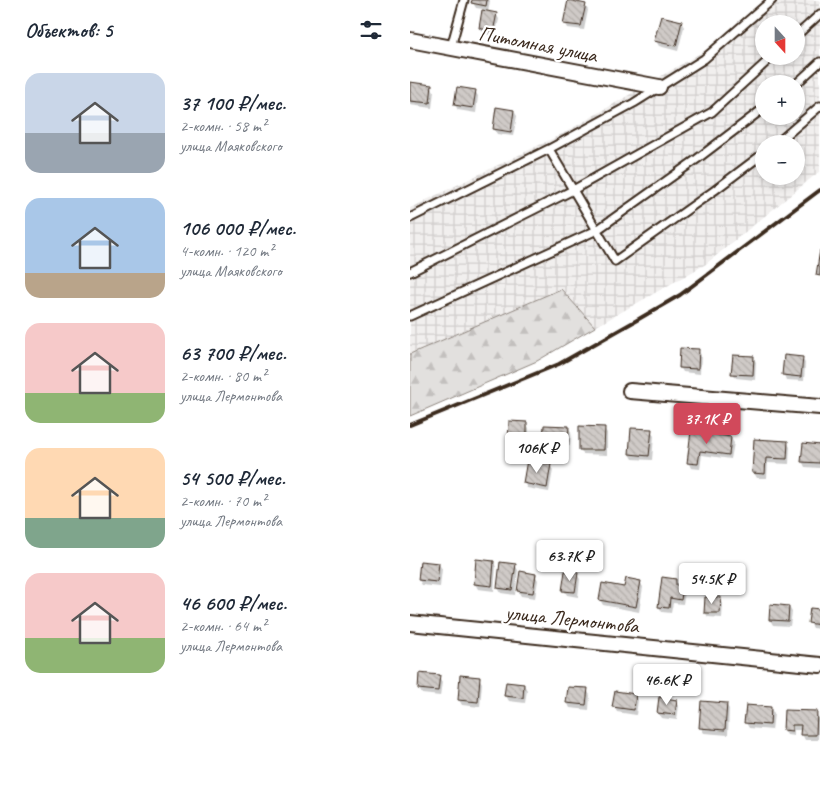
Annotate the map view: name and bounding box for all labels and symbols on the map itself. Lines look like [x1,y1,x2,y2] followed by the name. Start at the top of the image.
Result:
[755,15,805,65] north arrow
[477,20,601,69] street label: Питомная улица
[661,402,753,445] pin: 37.1K ₽
[496,432,578,474] pin: 106K ₽
[524,540,616,582] pin: 63.7K ₽
[666,562,758,605] pin: 54.5K ₽
[502,599,642,639] street label: улица Лермонтова
[621,664,713,706] pin: 46.6K ₽

